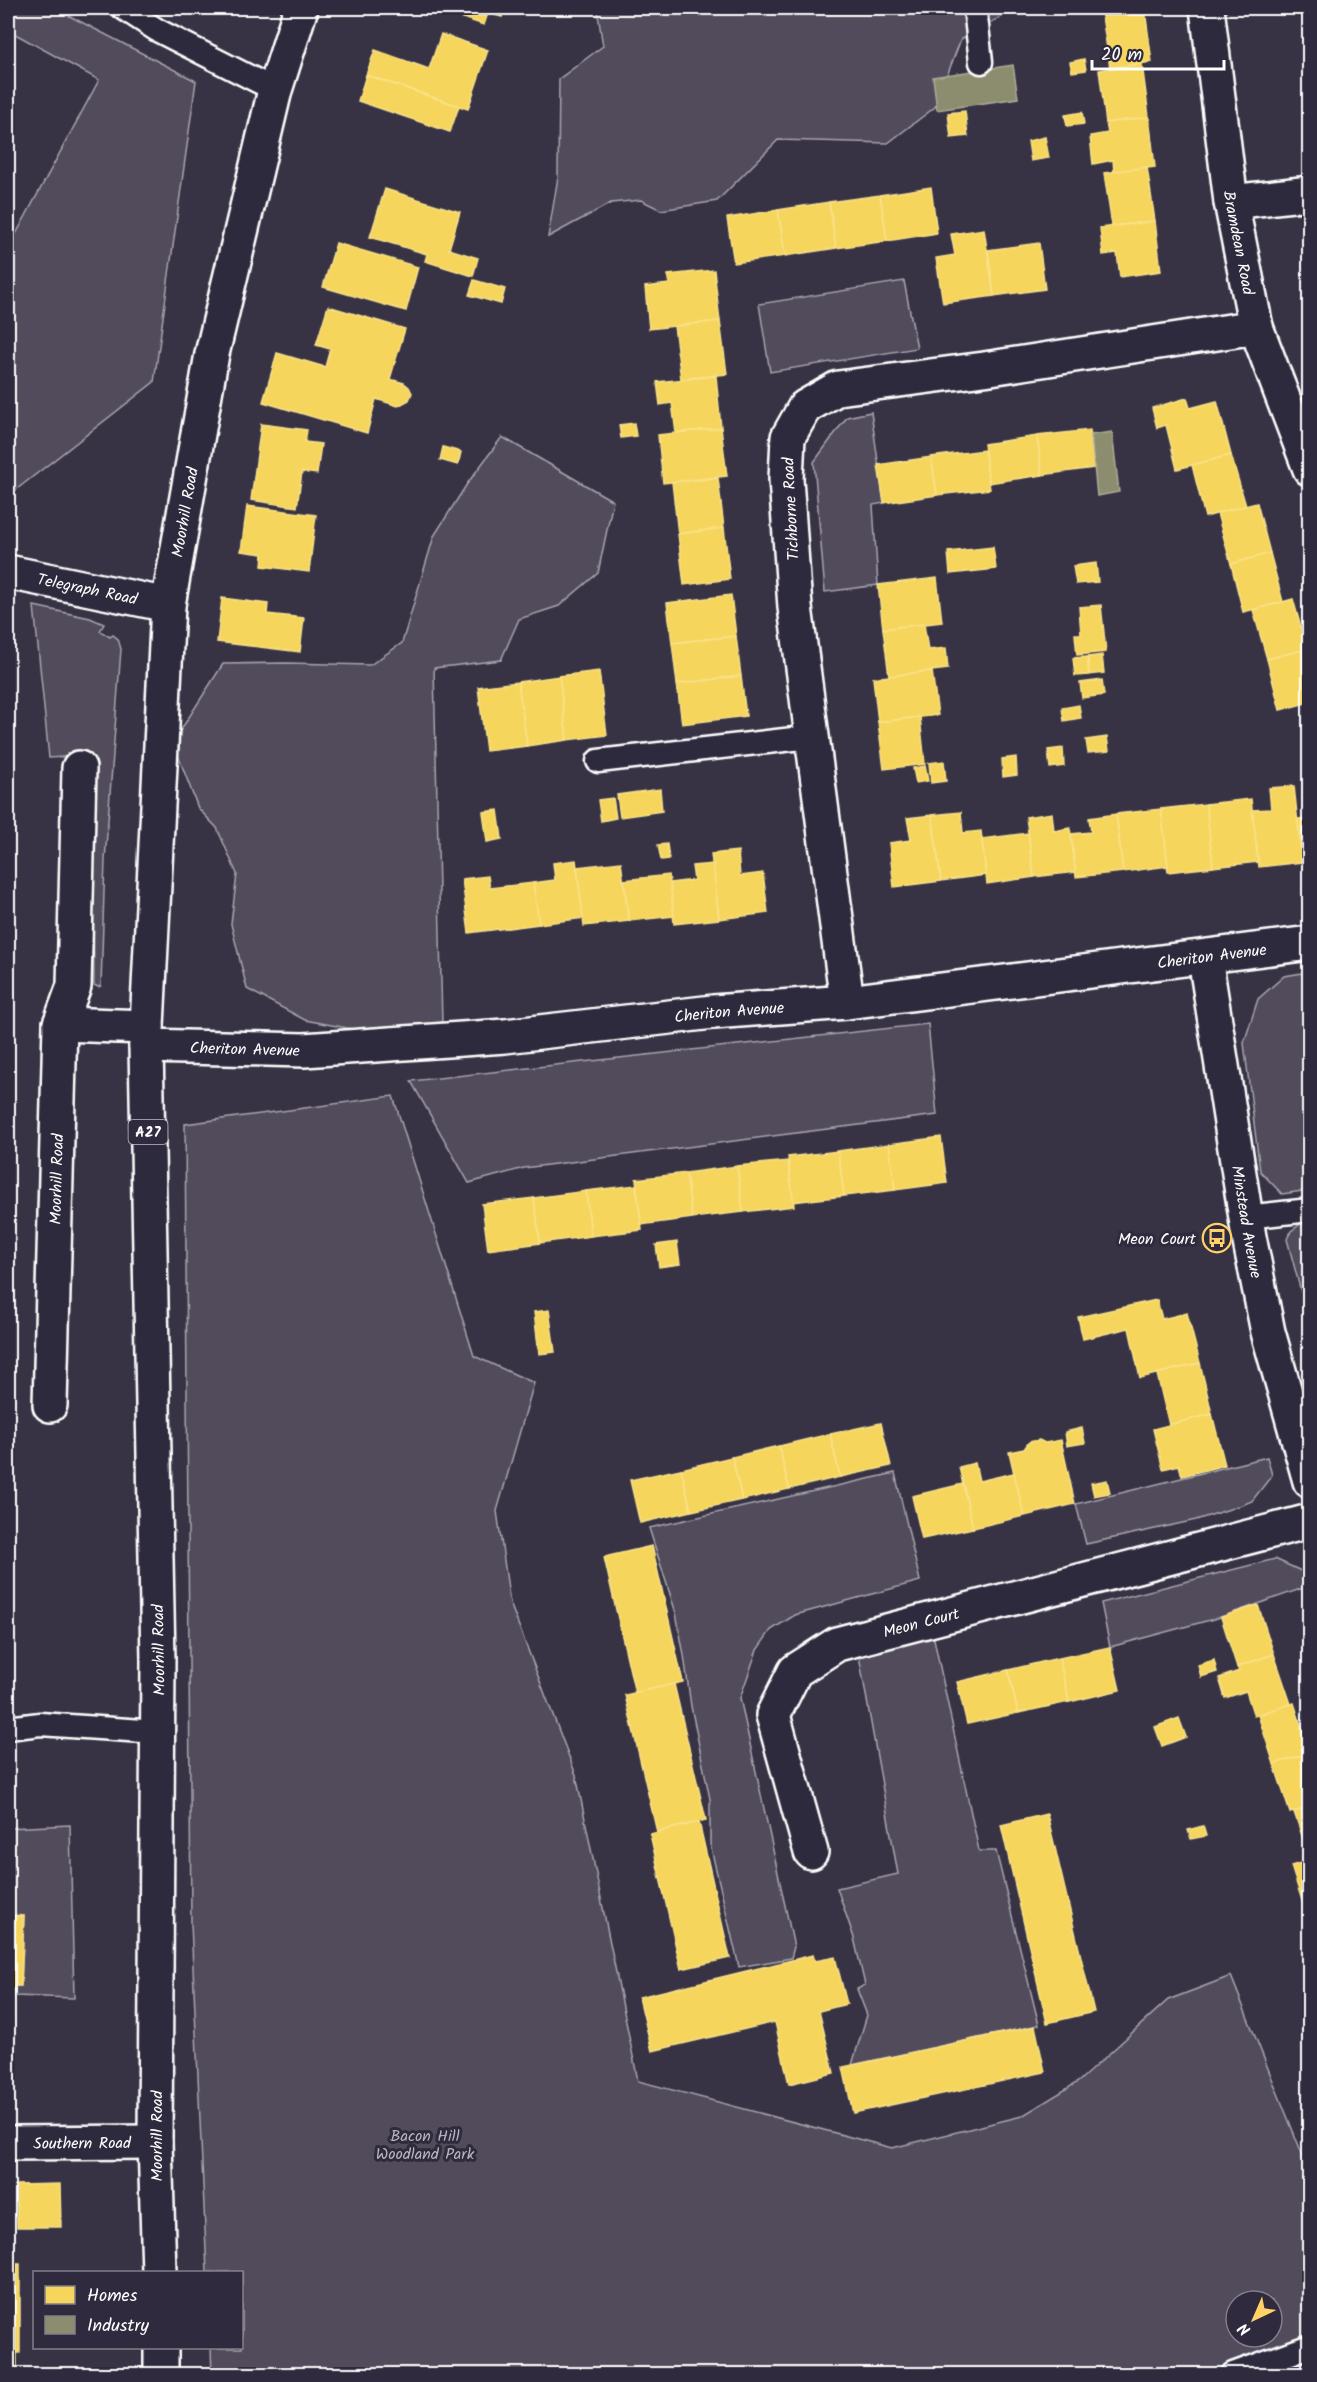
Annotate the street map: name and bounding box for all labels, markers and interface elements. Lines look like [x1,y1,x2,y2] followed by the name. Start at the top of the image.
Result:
[1092,33,1224,71] scale bar
[1101,41,1142,70] text: 20 m
[1216,189,1260,298] street label: Bramdean Road
[776,456,807,561] street label: Tichborne Road
[166,464,206,559] street label: Moorhill Road
[35,567,141,613] street label: Telegraph Road
[1156,938,1268,976] street label: Cheriton Avenue
[673,996,785,1030] street label: Cheriton Avenue
[190,1036,300,1064] street label: Cheriton Avenue
[128,1120,168,1144] road number: A27
[44,1132,71,1225] street label: Moorhill Road
[1224,1164,1268,1281] street label: Minstead Avenue
[1201,1222,1233,1254] bus stop icon: Meon Court
[1118,1227,1197,1252] place label: Meon Court
[880,1602,963,1646] street label: Meon Court
[146,1603,173,1696] street label: Moorhill Road
[145,2089,170,2182] street label: Moorhill Road
[376,2124,475,2167] park label: Bacon Hill Woodland Park
[33,2131,132,2157] street label: Southern Road
[33,2271,243,2349] legend
[87,2282,138,2311] text: Homes
[1224,2289,1284,2349] north arrow
[87,2312,149,2341] text: Industry
[1232,2316,1257,2341] text: N

